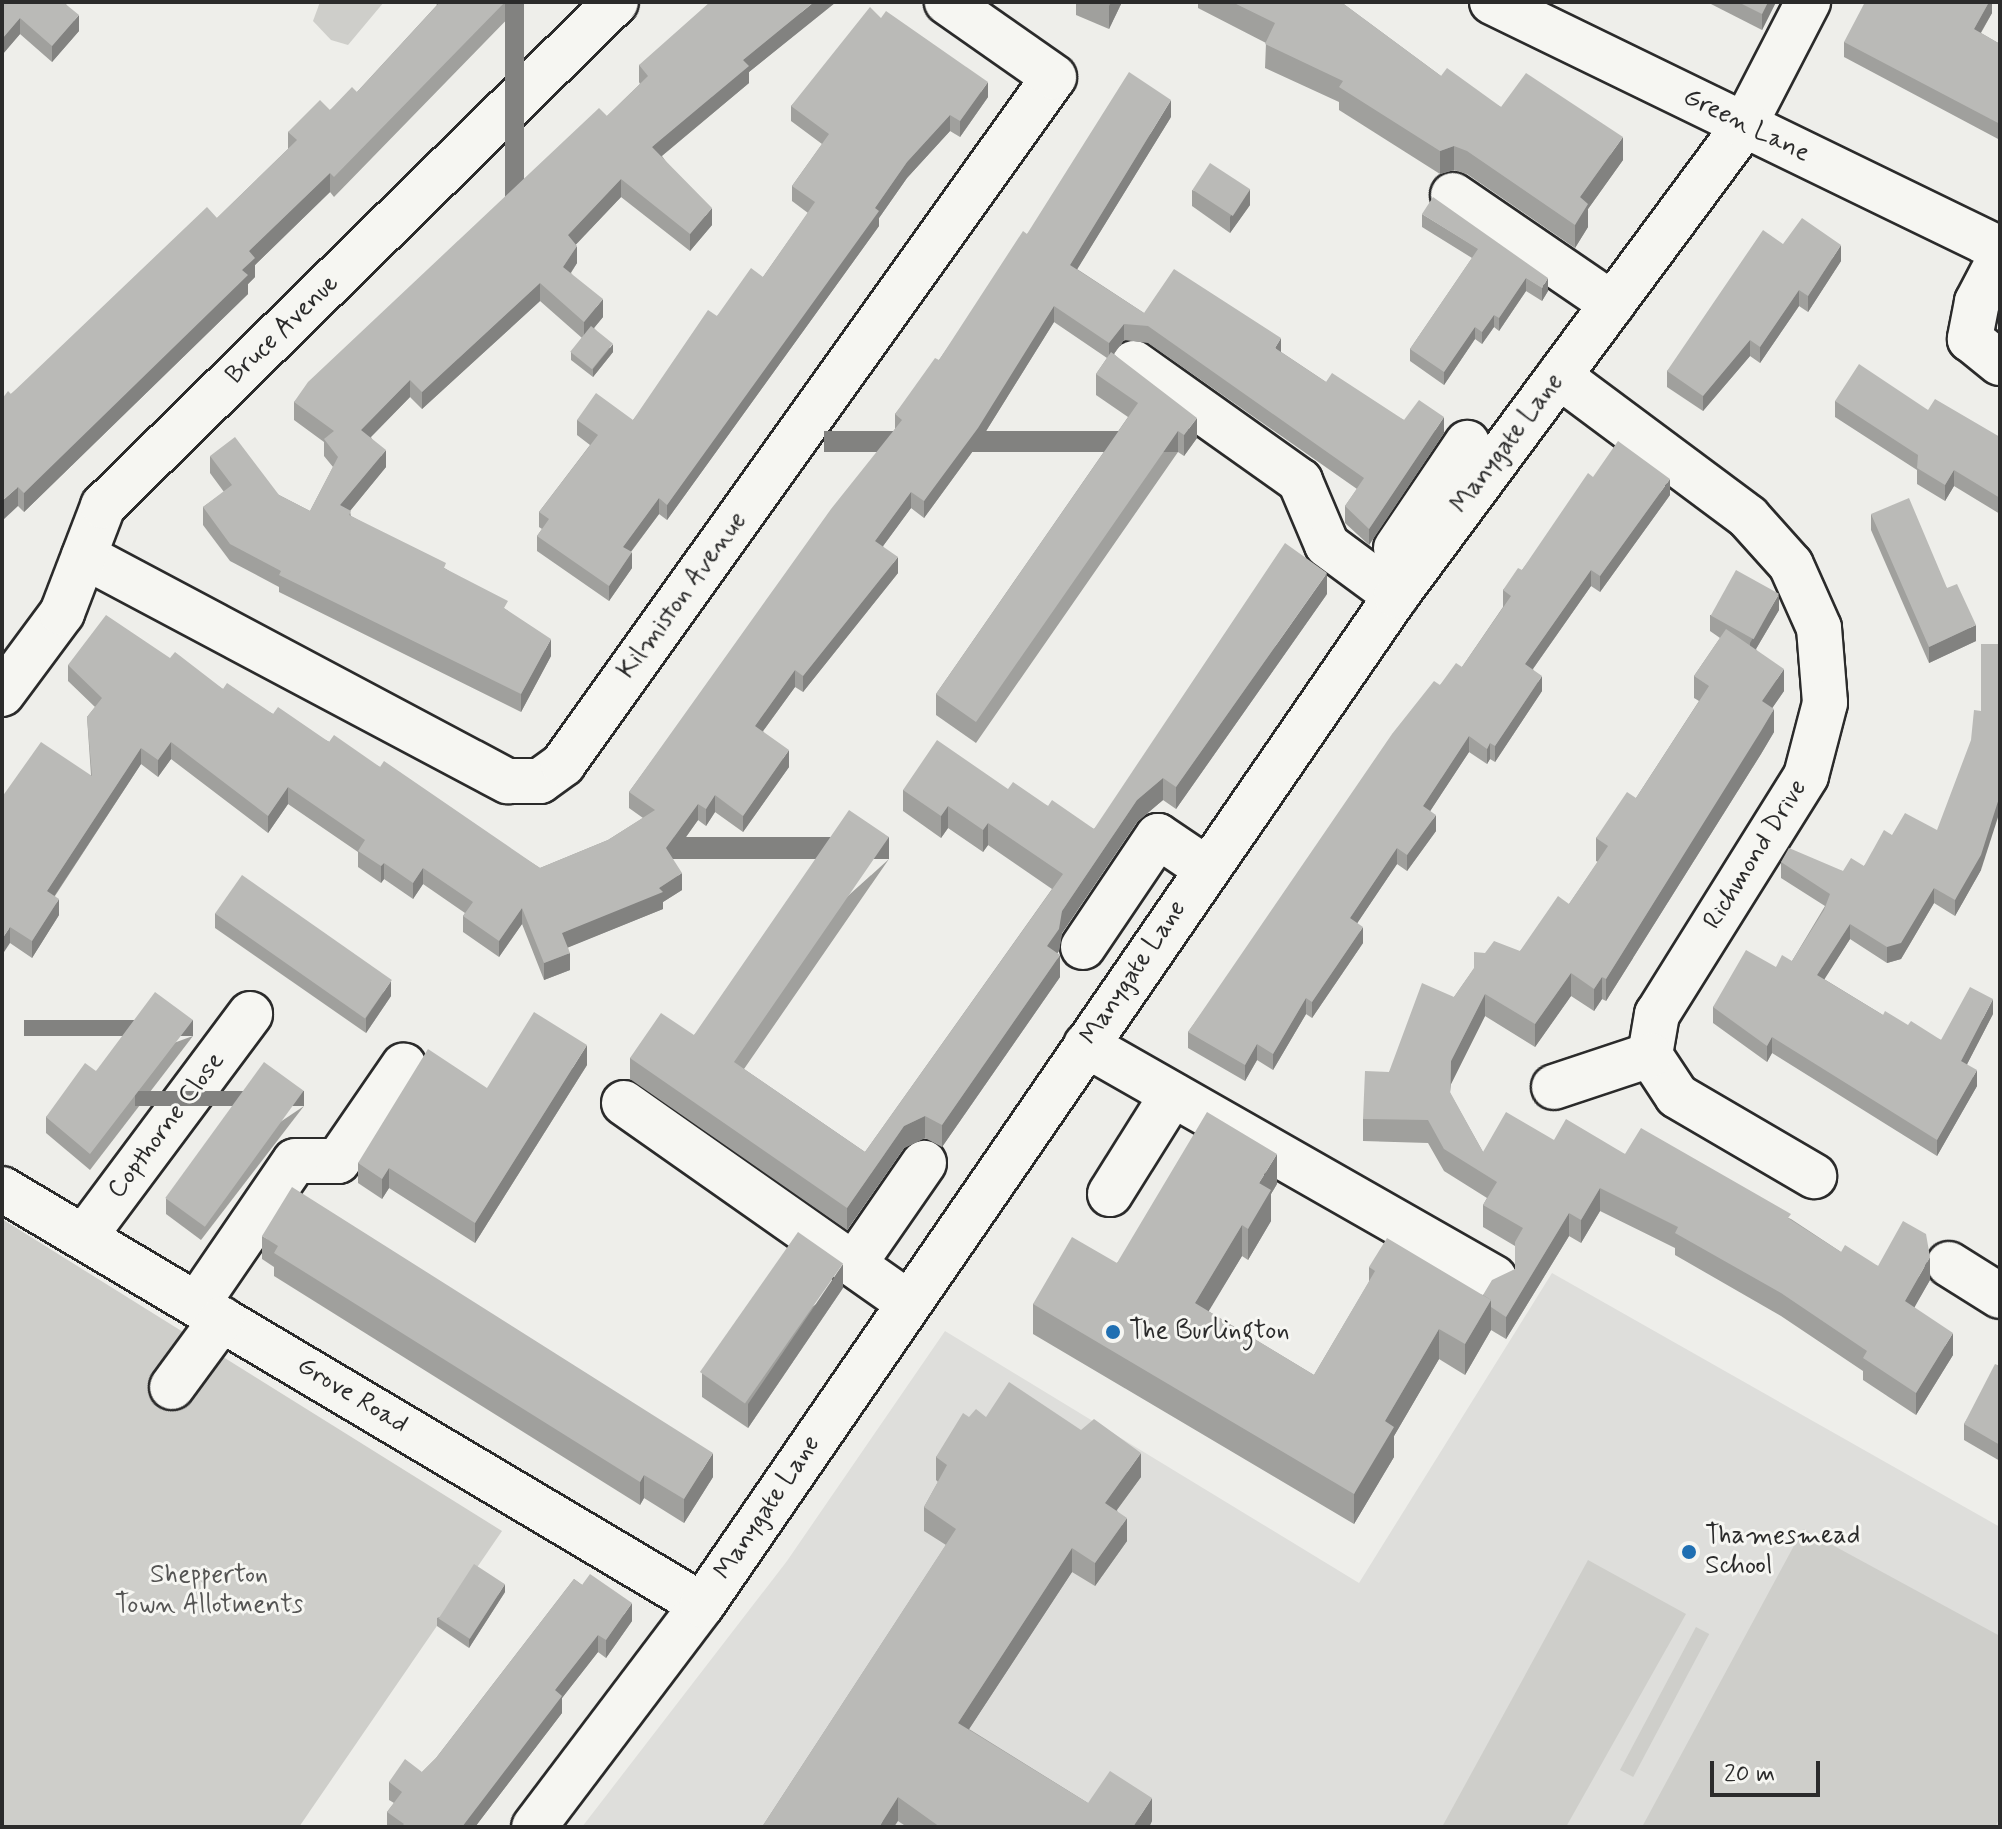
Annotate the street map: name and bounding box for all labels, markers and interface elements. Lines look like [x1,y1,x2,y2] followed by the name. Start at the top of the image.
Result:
[1679,83,1813,169] street label: Green Lane
[218,267,348,393] street label: Bruce Avenue
[1445,367,1571,521] street label: Manygate Lane
[613,508,753,684] street label: Kilmiston Avenue
[1698,774,1814,936] street label: Richmond Drive
[1074,894,1194,1052] street label: Manygate Lane
[102,1047,232,1205] street label: Copthorne Close
[1129,1316,1291,1348] place label: The Burlington
[1104,1323,1122,1341] marker: The Burlington
[292,1351,412,1441] street label: Grove Road
[708,1429,828,1587] street label: Manygate Lane
[1705,1521,1860,1582] place label: Thamesmead School
[1680,1543,1698,1561] marker: Thamesmead School
[114,1560,304,1622] park label: Shepperton Town Allotments
[1714,1745,1824,1795] scale bar
[1724,1759,1775,1790] text: 20 m

